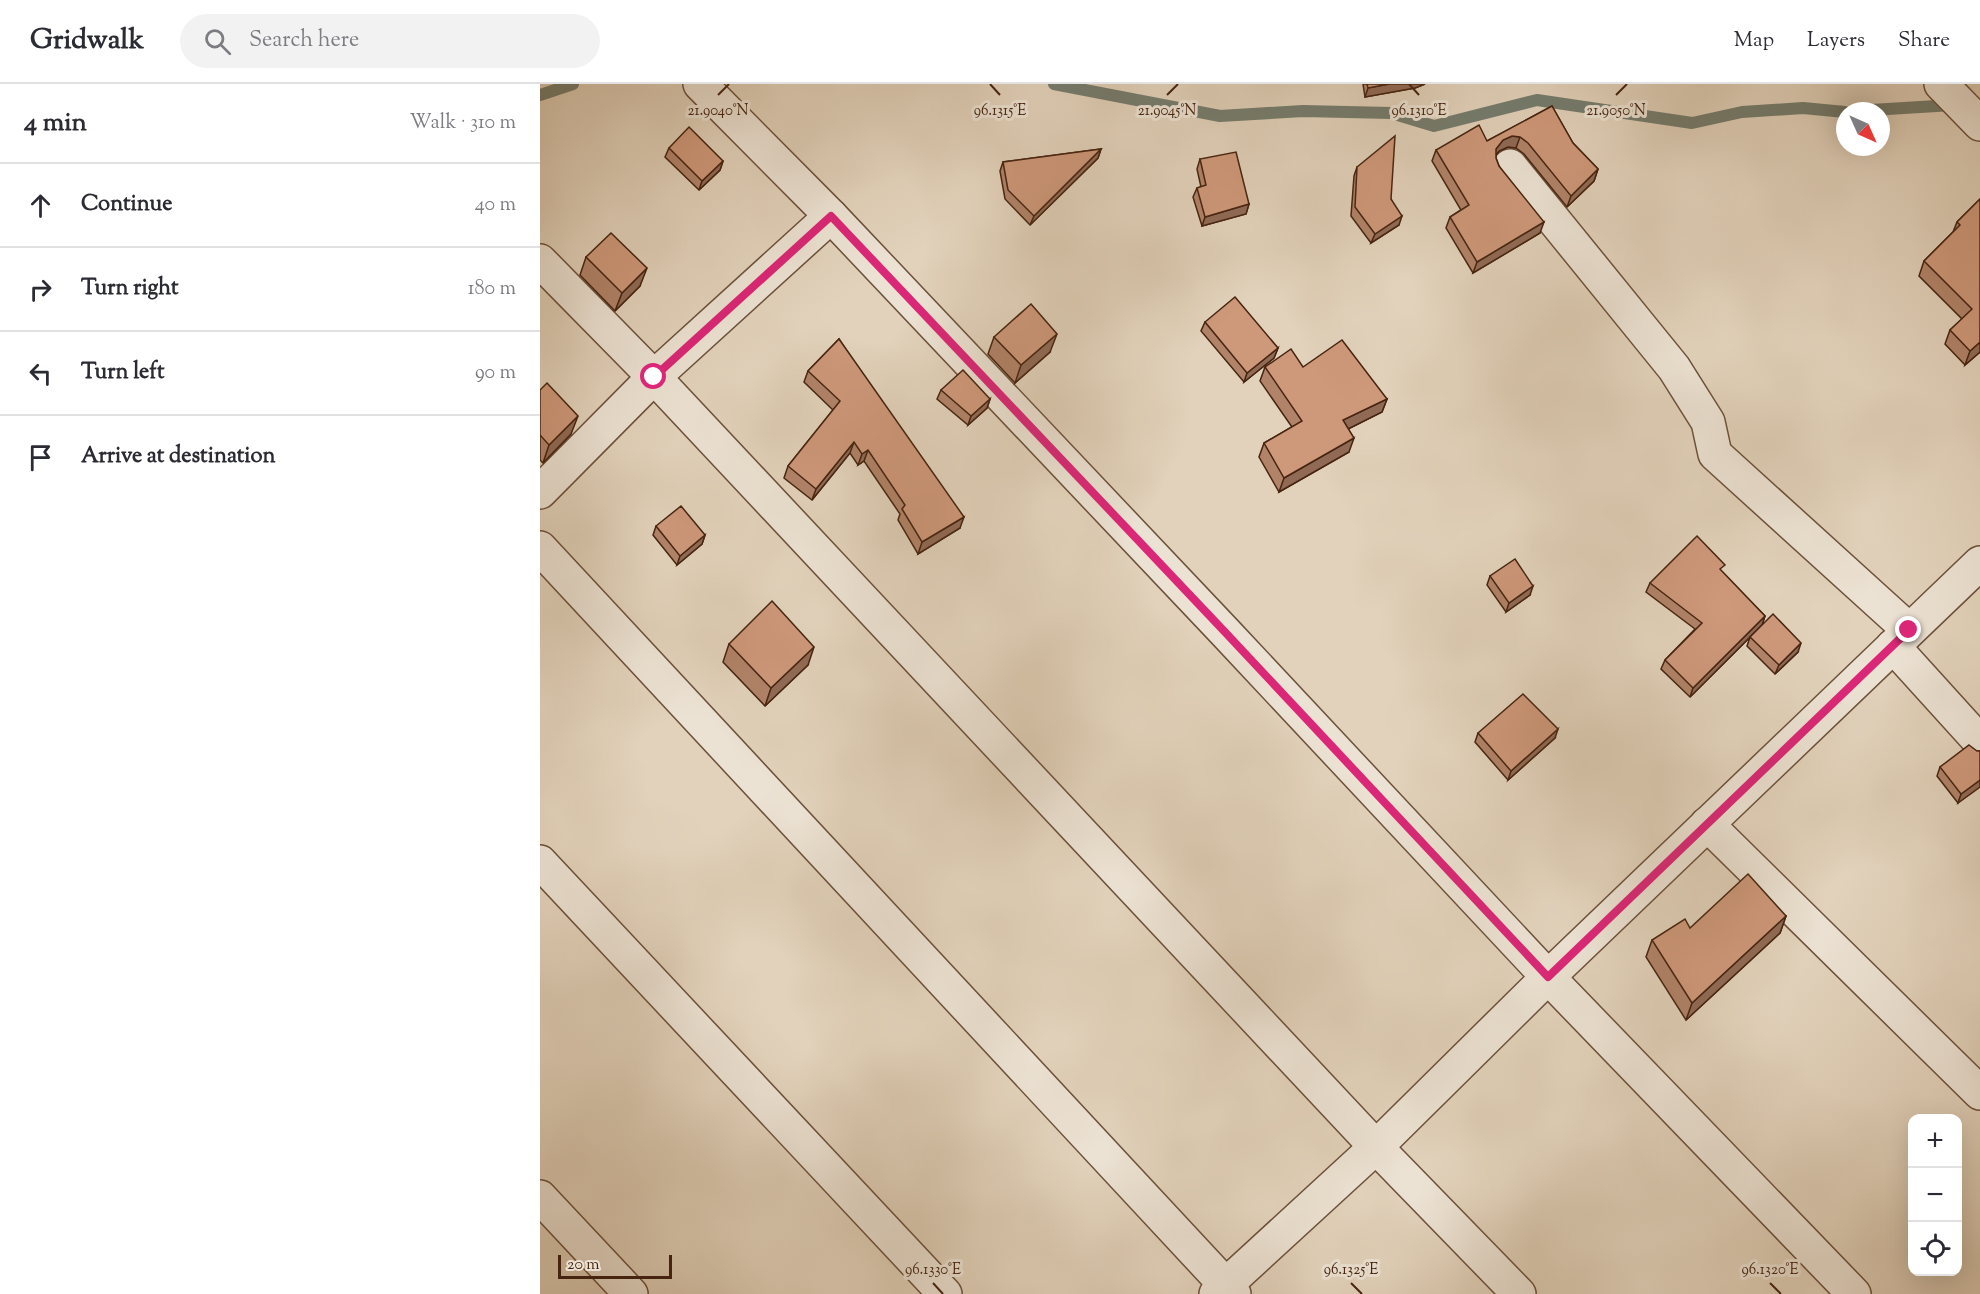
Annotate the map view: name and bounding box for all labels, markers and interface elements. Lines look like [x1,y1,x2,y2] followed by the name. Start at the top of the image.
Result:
[180,14,600,68] search box
[30,21,144,61] text: Gridwalk
[201,25,234,58] icon: search
[249,25,359,57] text: Search here
[1734,26,1774,56] text: Map
[1807,26,1865,56] text: Layers
[1898,26,1950,56] text: Share
[687,101,749,122] text: 21.9040°N
[974,101,1026,122] text: 96.1315°E
[1138,101,1196,122] text: 21.9045°N
[1392,101,1446,122] text: 96.1310°E
[1586,101,1646,122] text: 21.9050°N
[1836,102,1890,156] north arrow
[24,105,87,142] text: 4 min
[409,109,516,138] text: Walk · 310 m
[24,189,57,222] icon: ahead
[81,189,172,221] text: Continue
[475,191,516,220] text: 40 m
[24,273,57,306] icon: right
[81,273,178,305] text: Turn right
[468,275,516,304] text: 180 m
[24,357,57,390] icon: left
[81,357,164,389] text: Turn left
[475,359,516,388] text: 90 m
[640,363,666,389] route start
[24,441,57,474] icon: arrive
[81,441,276,473] text: Arrive at destination
[1895,616,1921,642] route end
[1908,1114,1962,1276] map controls
[1908,1114,1962,1168] button: +
[1908,1168,1962,1222] button: −
[1908,1222,1962,1276] button: locate
[558,1252,672,1280] scale bar
[567,1254,600,1277] text: 20 m
[905,1260,961,1281] text: 96.1330°E
[1324,1260,1378,1281] text: 96.1325°E
[1741,1260,1799,1281] text: 96.1320°E

